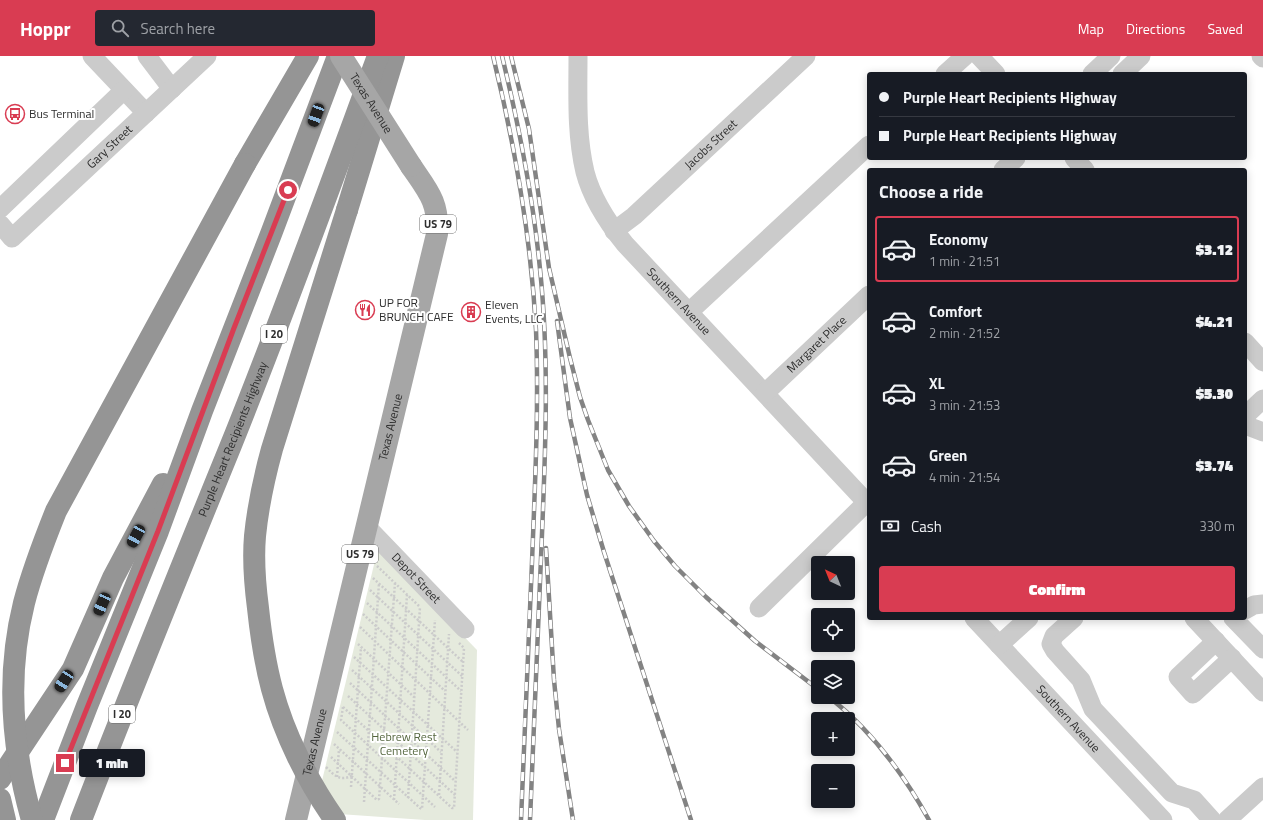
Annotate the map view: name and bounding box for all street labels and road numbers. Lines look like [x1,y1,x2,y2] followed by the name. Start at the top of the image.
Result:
[345,69,398,137] street label: Texas Avenue
[680,114,742,174] street label: Jacobs Street
[82,120,137,173] street label: Gary Street
[420,215,456,233] road number: US 79
[642,263,716,339] street label: Southern Avenue
[782,311,851,377] street label: Margaret Place
[261,325,287,343] road number: I 20
[193,358,272,520] street label: Purple Heart Recipients Highway
[373,392,407,463] street label: Texas Avenue
[342,545,378,563] road number: US 79
[387,548,446,608] street label: Depot Street
[1032,680,1105,757] street label: Southern Avenue
[109,705,135,723] road number: I 20
[297,707,331,778] street label: Texas Avenue

